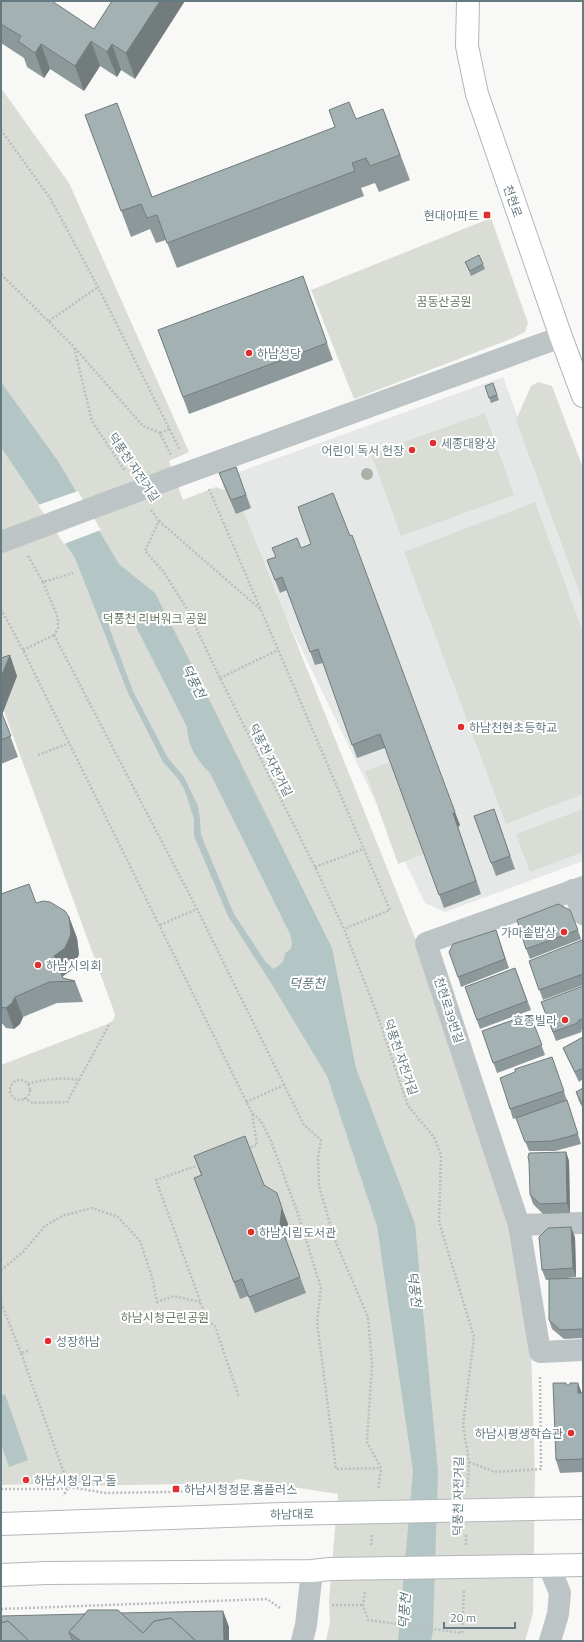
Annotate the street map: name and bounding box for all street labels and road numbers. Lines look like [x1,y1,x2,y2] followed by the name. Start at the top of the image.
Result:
[499,182,527,220] street label: 천현로
[104,429,164,505] street label: 덕풍천 자전거길
[244,720,298,800] street label: 덕풍천 자전거길
[429,974,469,1046] street label: 천현로39번길
[379,1016,423,1098] street label: 덕풍천 자전거길
[448,1456,468,1536] street label: 덕풍천 자전거길
[270,1504,314,1524] street label: 하남대로

